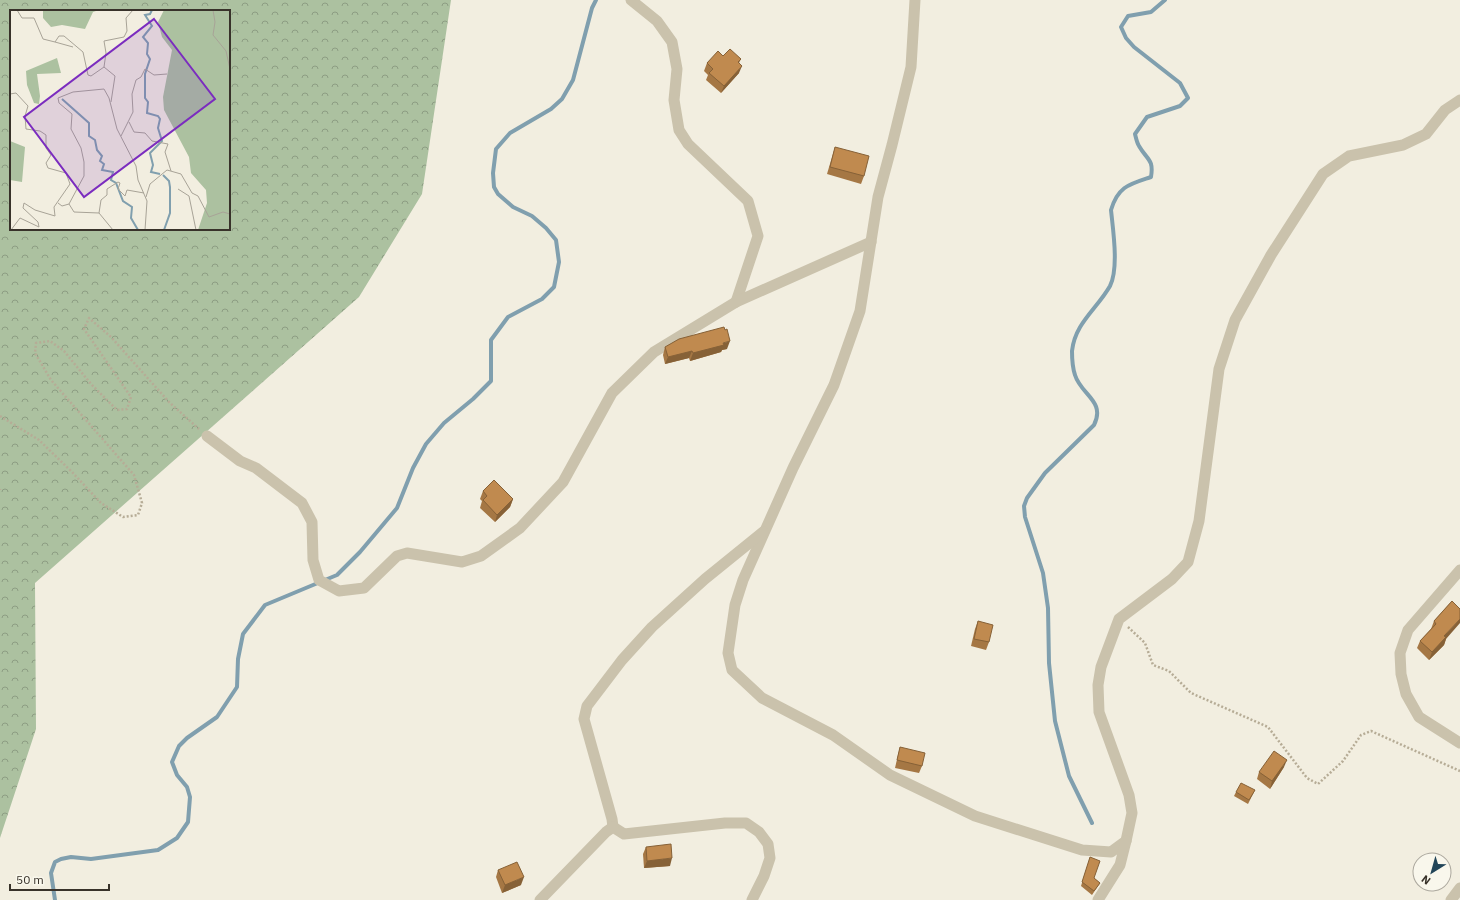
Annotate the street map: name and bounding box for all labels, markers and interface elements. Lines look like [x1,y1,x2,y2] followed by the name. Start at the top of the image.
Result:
[10,10,230,230] inset map
[1412,852,1452,892] north arrow
[10,866,109,892] scale bar
[16,872,44,887] text: 50 m
[1419,872,1433,888] text: N

